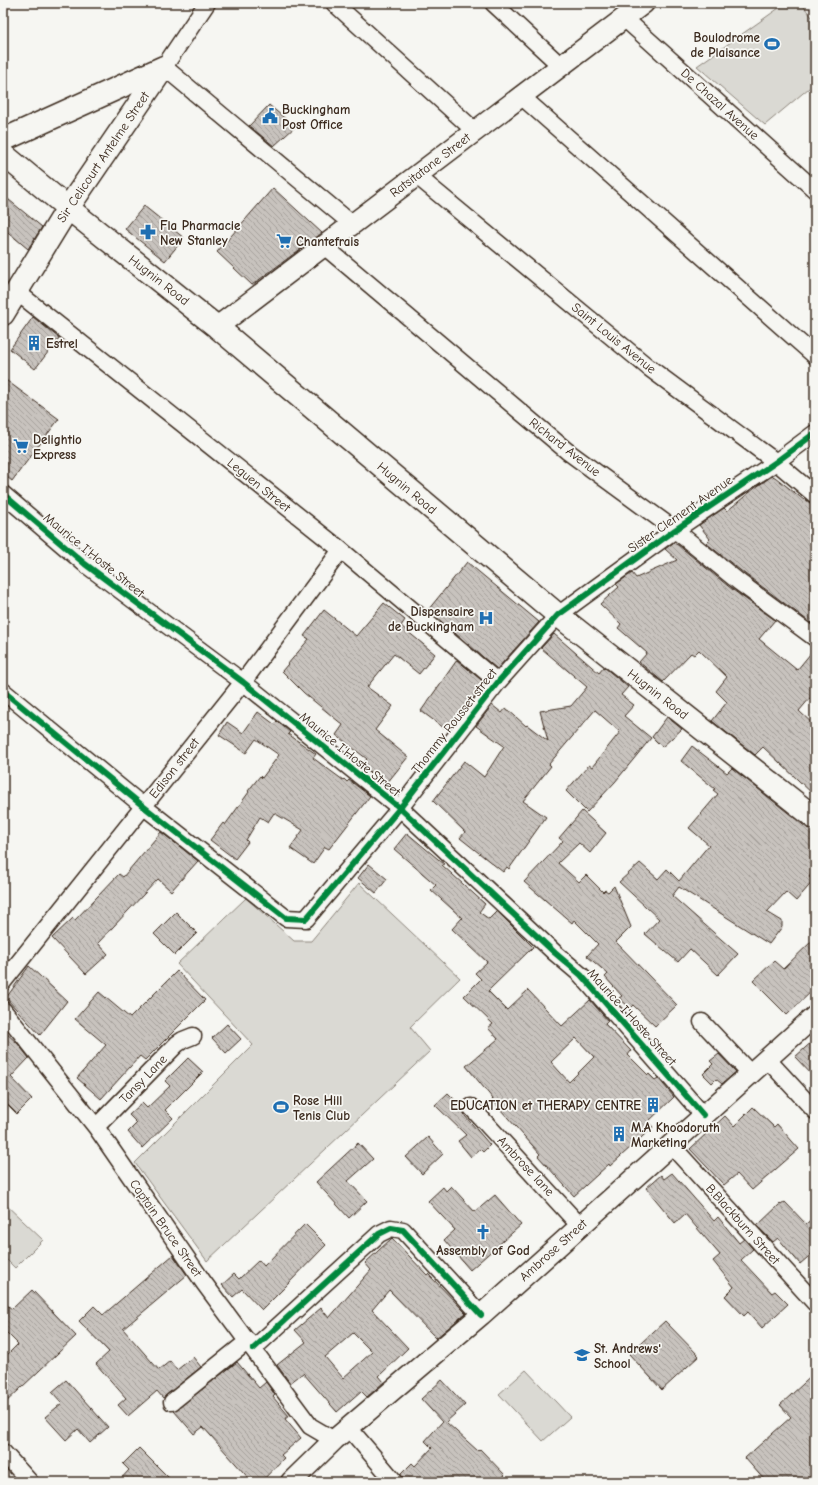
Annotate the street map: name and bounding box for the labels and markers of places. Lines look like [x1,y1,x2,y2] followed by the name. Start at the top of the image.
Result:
[691,30,761,60] place label: Boulodrome de Plaisance
[763,35,781,53] sports icon: Boulodrome de Plaisance
[282,102,350,132] place label: Buckingham Post Office
[261,107,279,125] public building icon: Buckingham Post Office
[160,218,241,248] place label: Fla Pharmacie New Stanley
[139,223,157,241] pharmacy icon: Fla Pharmacie New Stanley
[275,232,293,250] supermarket icon: Chantefrais
[296,234,359,249] place label: Chantefrais
[25,334,43,352] building icon: Estrel
[46,336,78,351] place label: Estrel
[33,432,82,462] place label: Delightio Express
[12,437,30,455] supermarket icon: Delightio Express
[388,604,475,634] place label: Dispensaire de Buckingham
[477,609,495,627] hospital icon: Dispensaire de Buckingham
[293,1093,350,1123] place label: Rose Hill Tenis Club
[644,1096,662,1114] building icon: EDUCATION et THERAPY CENTRE
[272,1098,290,1116] sports icon: Rose Hill Tenis Club
[450,1098,641,1113] place label: EDUCATION et THERAPY CENTRE
[631,1120,720,1150] place label: M.A Khoodoruth Marketing
[610,1125,628,1143] building icon: M.A Khoodoruth Marketing
[474,1223,492,1241] church icon: Assembly of God
[436,1243,530,1258] place label: Assembly of God
[594,1341,661,1371] place label: St. Andrews' School
[573,1346,591,1364] school or university icon: St. Andrews' School

